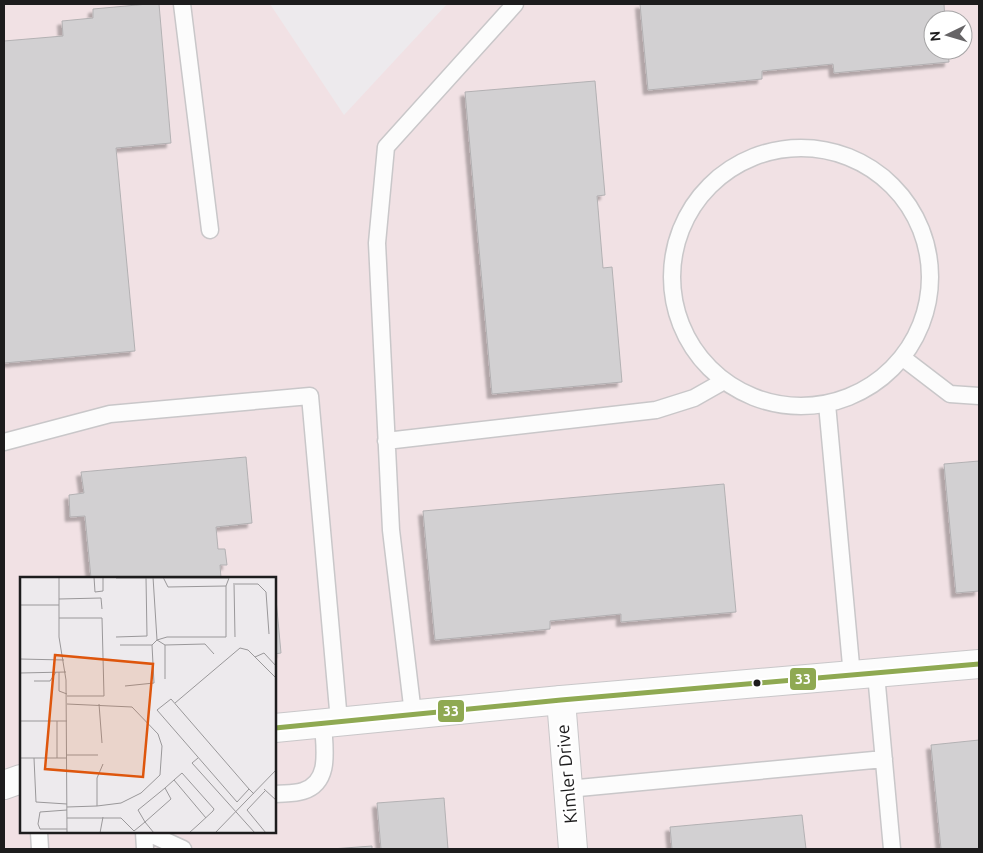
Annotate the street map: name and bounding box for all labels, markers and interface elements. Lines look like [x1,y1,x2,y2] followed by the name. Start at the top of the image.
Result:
[923,10,973,60] north arrow
[927,30,943,42] text: N
[20,577,276,833] inset map
[789,667,817,691] line badge: 33
[795,671,811,687] text: 33
[752,678,762,688] unlabelled marker
[437,699,465,723] line badge: 33
[443,703,459,719] text: 33
[552,724,580,824] street label: Kimler Drive

